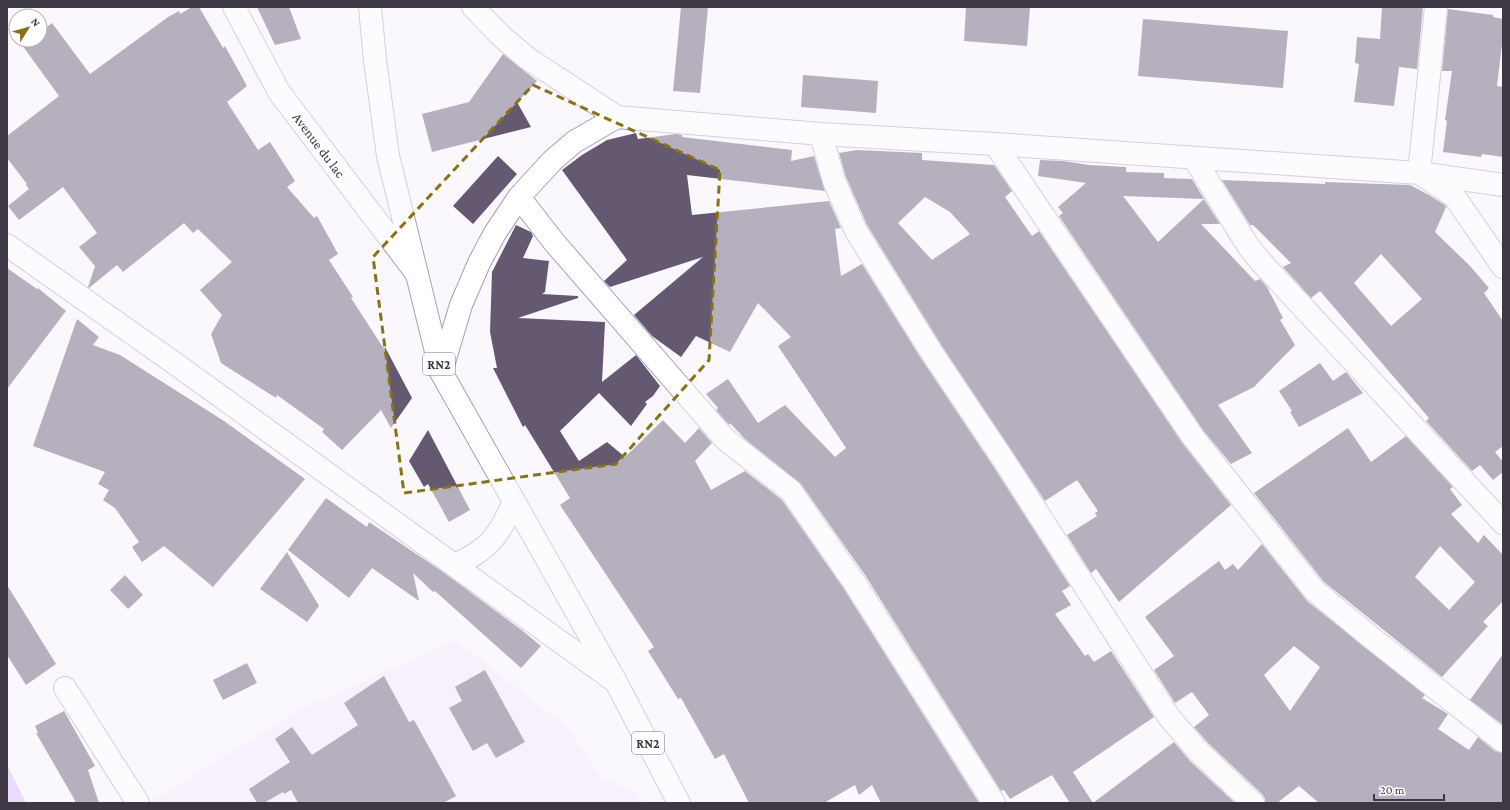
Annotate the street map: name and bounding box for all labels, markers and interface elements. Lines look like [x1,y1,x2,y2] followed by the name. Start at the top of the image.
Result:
[8,8,48,48] north arrow
[29,15,43,29] text: N
[289,109,349,181] street label: Avenue du lac
[423,353,455,375] road number: RN2
[632,732,664,754] road number: RN2
[1374,776,1444,802] scale bar
[1380,783,1405,797] text: 20 m

